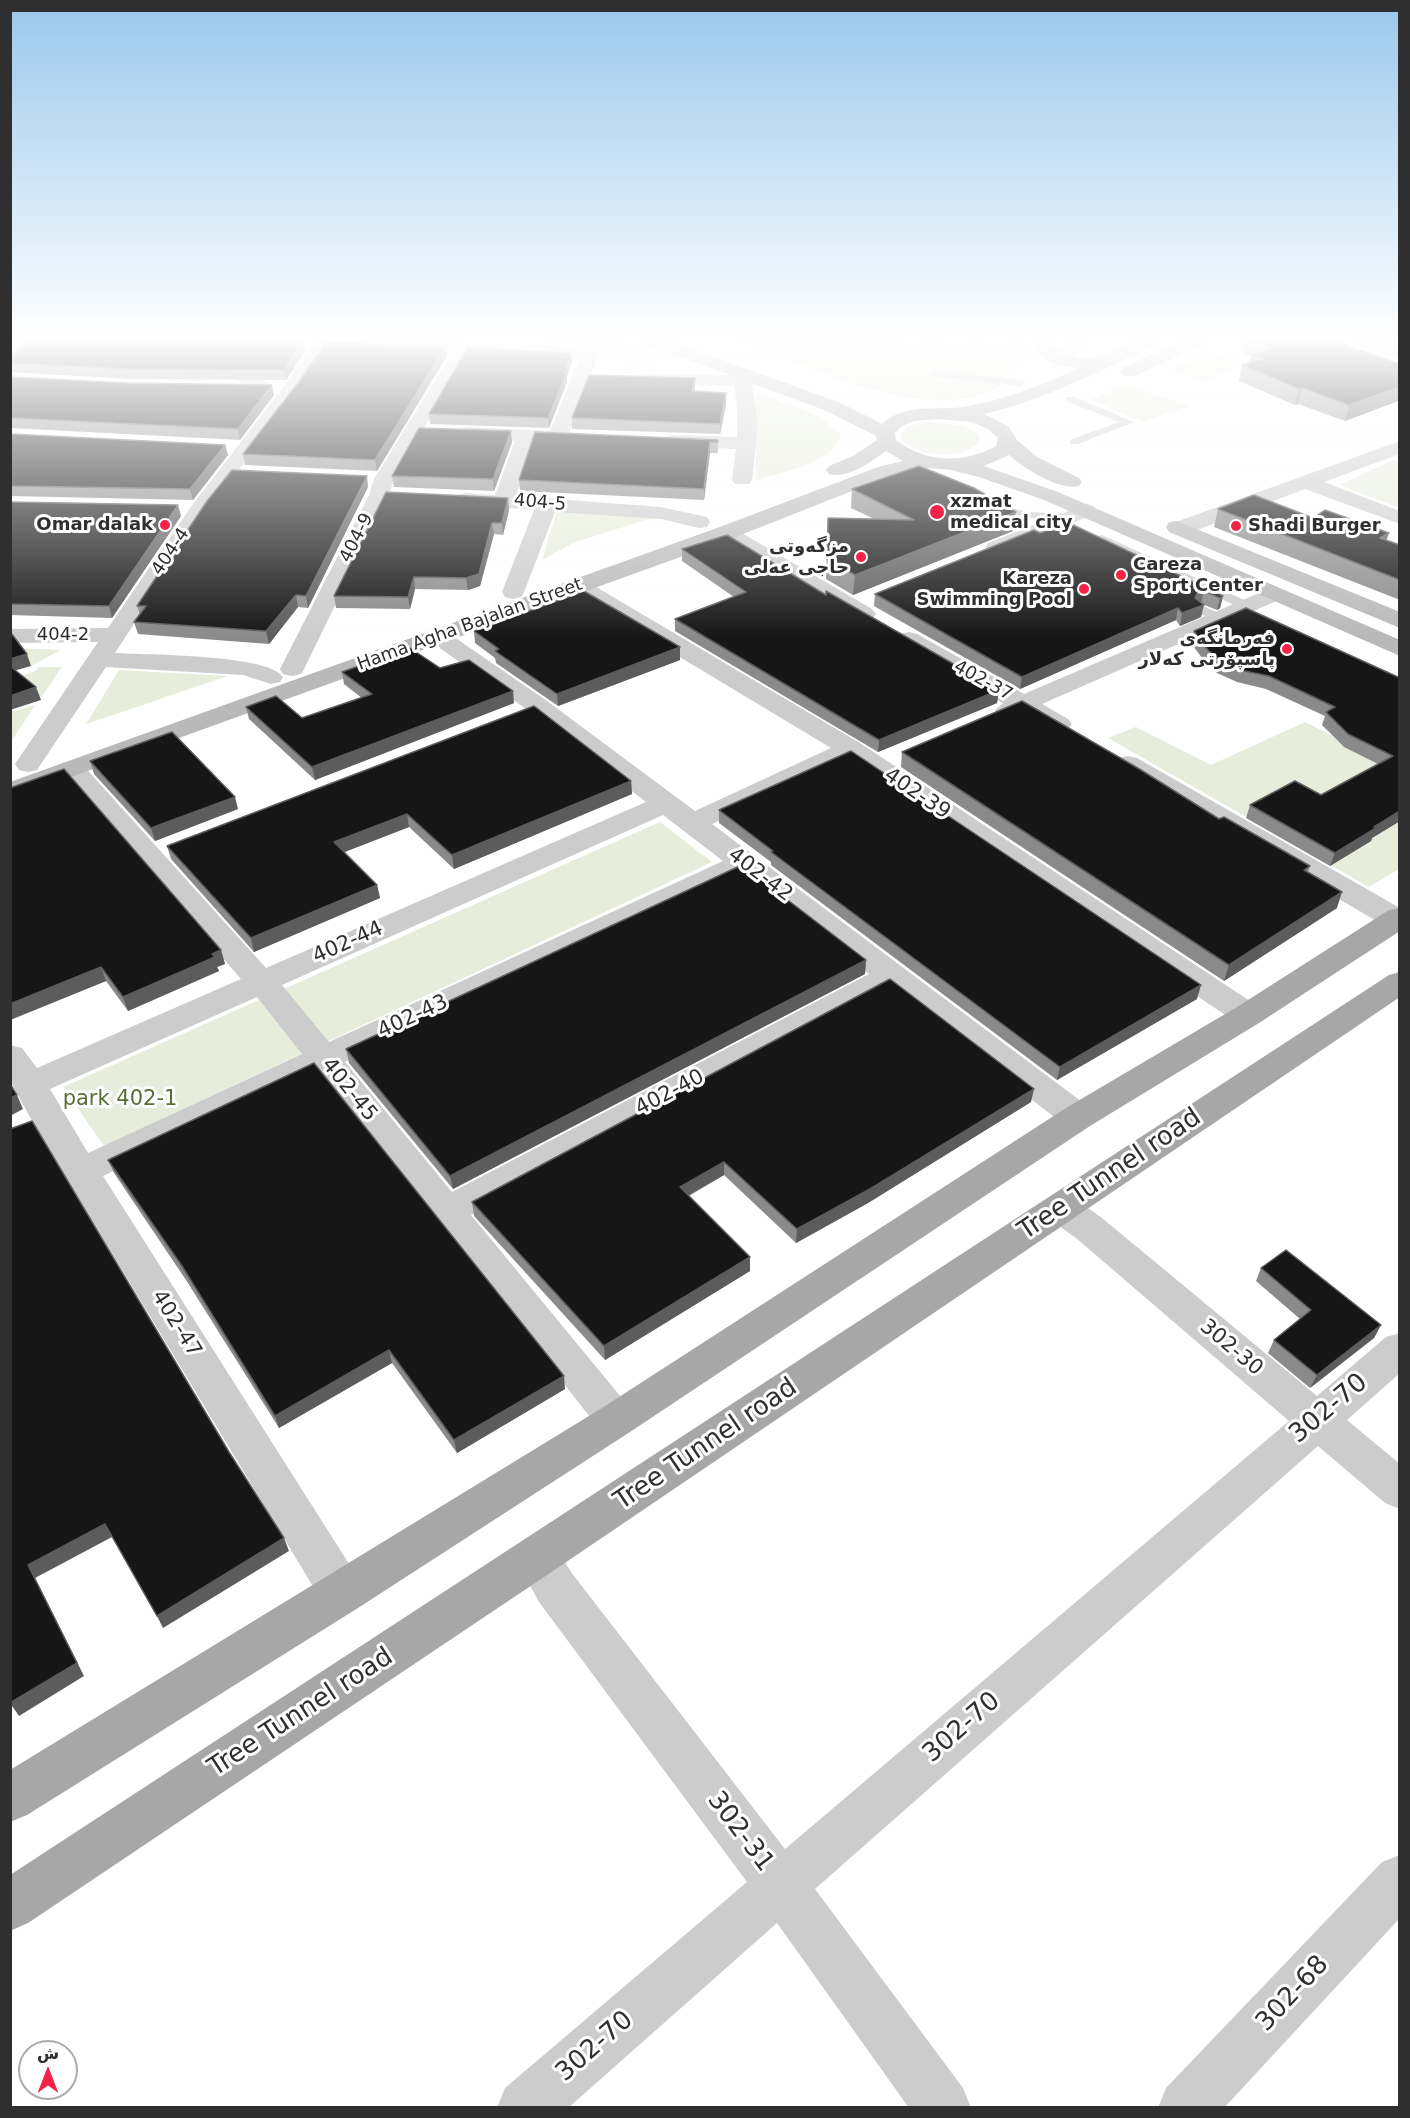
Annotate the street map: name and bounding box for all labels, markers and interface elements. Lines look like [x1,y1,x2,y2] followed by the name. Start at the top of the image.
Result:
[513,490,567,516] street label: 404-5
[950,491,1072,534] place label: xzmat medical city
[928,503,946,521] marker: xzmat medical city
[336,510,378,566] street label: 404-9
[36,514,153,536] place label: Omar dalak
[1248,515,1381,537] place label: Shadi Burger
[158,518,172,532] marker: Omar dalak
[1229,519,1243,533] marker: Shadi Burger
[147,524,195,580] street label: 404-4
[744,536,849,578] place label: مزگەوتی حاجی عەلی
[854,550,868,564] marker: مزگەوتی حاجی عەلی
[1133,554,1263,596] place label: Careza Sport Center
[916,568,1072,610] place label: Kareza Swimming Pool
[1114,568,1128,582] marker: Careza Sport Center
[354,574,586,676] street label: Hama Agha Bajalan Street
[1077,582,1091,596] marker: Kareza Swimming Pool
[37,624,89,646] street label: 404-2
[1138,628,1275,670] place label: فەرمانگەی پاسپۆرتی کەلار
[1280,642,1294,656] marker: فەرمانگەی پاسپۆرتی کەلار
[950,656,1016,706] street label: 402-37
[879,763,955,825] street label: 402-39
[723,843,797,907] street label: 402-42
[309,916,387,970] street label: 402-44
[374,990,452,1044] street label: 402-43
[316,1053,382,1127] street label: 402-45
[631,1064,709,1122] street label: 402-40
[63,1087,177,1113] park label: park 402-1
[1013,1102,1207,1248] street label: Tree Tunnel road
[146,1286,206,1362] street label: 402-47
[1194,1314,1268,1382] street label: 302-30
[1284,1367,1374,1451] street label: 302-70
[609,1372,803,1518] street label: Tree Tunnel road
[203,1642,399,1784] street label: Tree Tunnel road
[917,1686,1007,1770] street label: 302-70
[700,1786,780,1878] street label: 302-31
[1250,1950,1336,2038] street label: 302-68
[550,2005,640,2089] street label: 302-70
[18,2040,78,2100] north arrow
[37,2044,59,2063] text: ش

